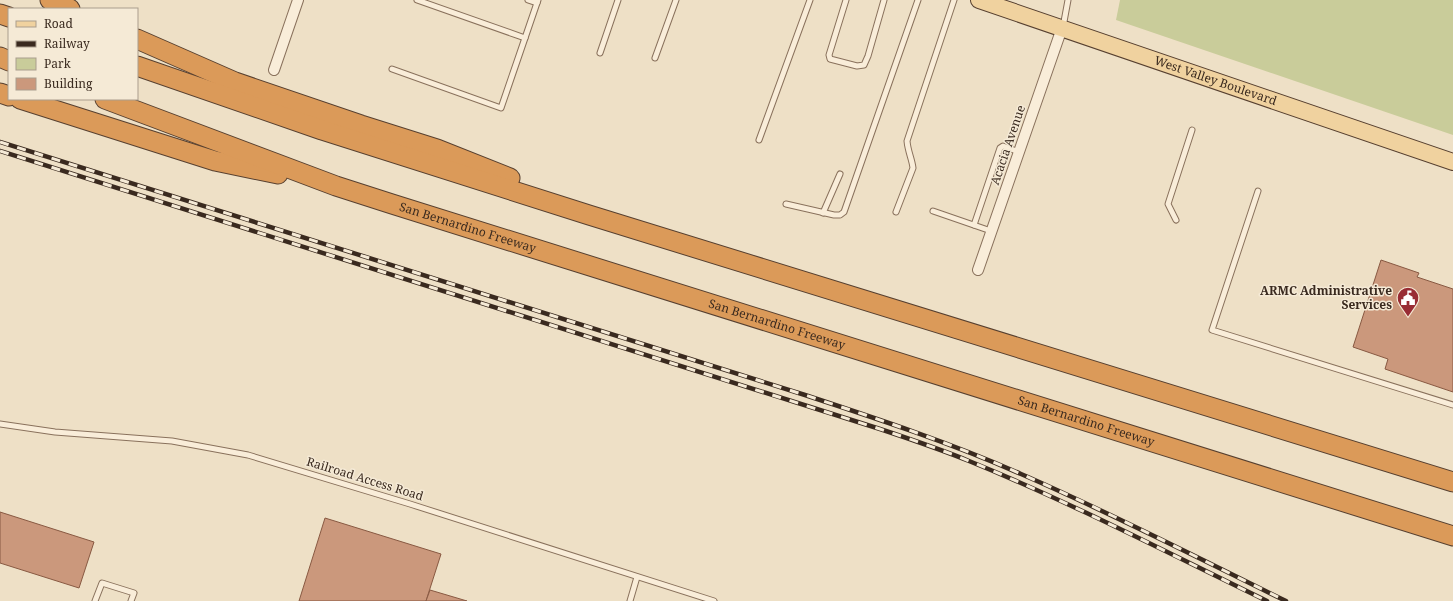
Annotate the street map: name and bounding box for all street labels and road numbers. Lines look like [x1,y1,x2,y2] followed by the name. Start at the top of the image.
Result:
[1152,52,1280,109] street label: West Valley Boulevard
[986,103,1029,187] street label: Acacia Avenue
[397,198,539,257] street label: San Bernardino Freeway
[707,295,848,353] street label: San Bernardino Freeway
[1016,391,1157,450] street label: San Bernardino Freeway
[305,453,426,505] street label: Railroad Access Road

